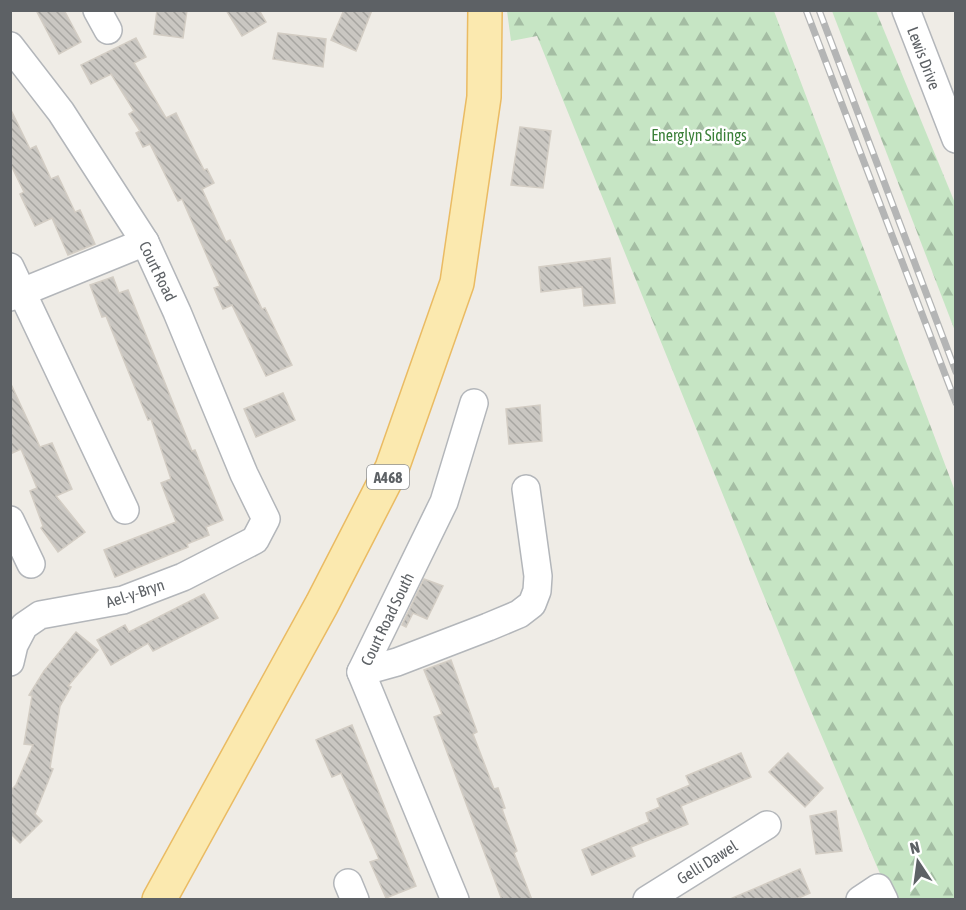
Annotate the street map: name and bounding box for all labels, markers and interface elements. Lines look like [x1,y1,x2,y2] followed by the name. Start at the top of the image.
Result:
[904,24,944,92] street label: Lewis Drive
[651,126,747,145] park label: Energlyn Sidings
[136,238,180,304] street label: Court Road
[367,465,409,489] road number: A468
[357,570,417,668] street label: Court Road South
[103,575,167,612] street label: Ael-y-Bryn
[888,832,948,892] north arrow
[674,836,741,887] street label: Gelli Dawel
[908,838,921,857] text: N

